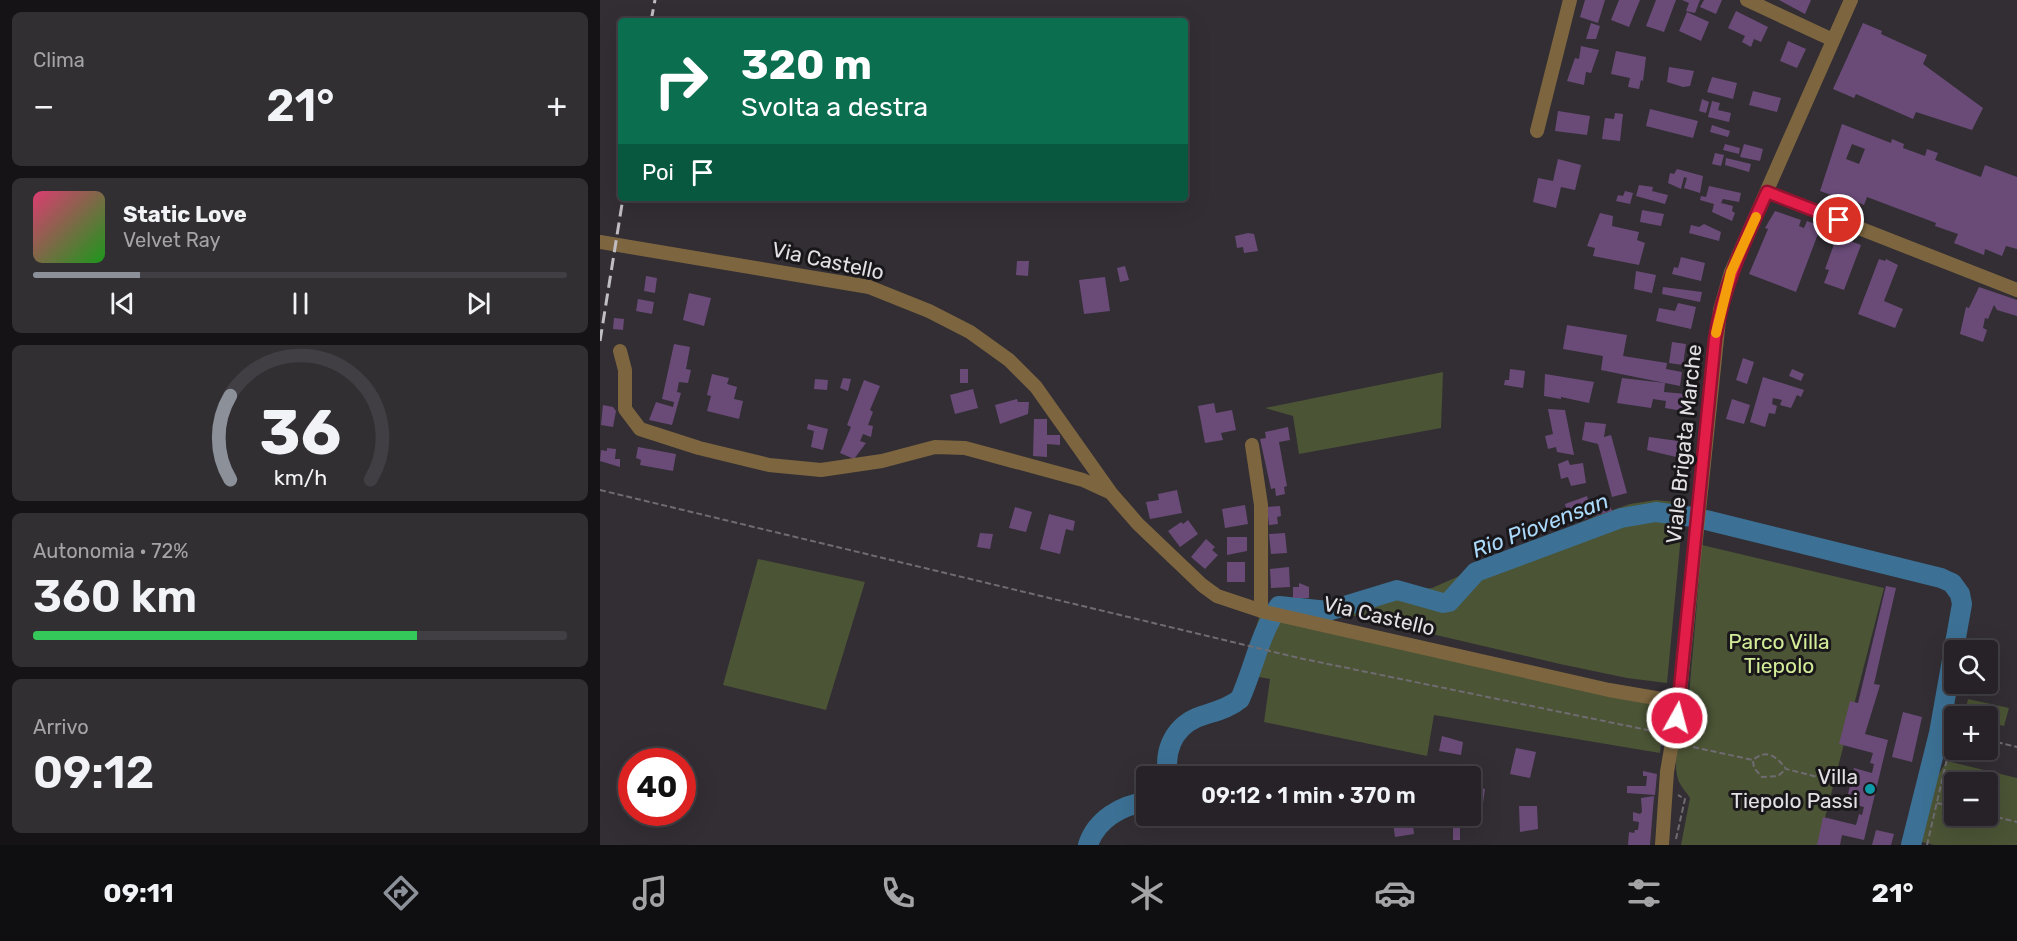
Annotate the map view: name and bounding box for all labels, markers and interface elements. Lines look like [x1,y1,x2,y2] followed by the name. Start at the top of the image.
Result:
[741,40,872,90] text: 320 m
[642,42,720,120] icon: right
[33,48,85,72] text: Clima
[266,79,335,132] text: 21°
[33,86,54,125] text: −
[546,86,567,125] text: +
[741,91,928,123] text: Svolta a destra
[686,156,719,189] icon: arrive
[642,159,674,186] text: Poi
[1813,194,1864,245] pin
[123,201,247,228] text: Static Love
[1822,203,1855,236] icon: arrive
[123,228,221,252] text: Velvet Ray
[770,236,886,285] street label: Via Castello
[106,287,139,320] icon: previous
[284,287,317,320] icon: pause
[462,287,495,320] icon: next
[1661,343,1706,545] street label: Viale Brigata Marche
[259,396,341,470] text: 36
[273,465,327,490] text: km/h
[1468,487,1612,564] water label: Rio Piovensan
[33,539,189,563] text: Autonomia · 72%
[33,570,197,623] text: 360 km
[1321,591,1437,641] street label: Via Castello
[1728,629,1830,678] park label: Parco Villa Tiepolo
[1944,640,1998,826] map controls
[1944,640,1998,694] button: search
[1645,686,1709,750] position arrow
[1944,706,1998,760] button: +
[33,715,89,739] text: Arrivo
[33,746,154,799] text: 09:12
[618,748,696,826] speed limit sign: 40
[1731,764,1858,813] place label: Villa Tiepolo Passi
[1944,772,1998,826] button: −
[1201,782,1416,809] text: 09:12 · 1 min · 370 m
[1863,782,1877,796] marker: Villa Tiepolo Passi
[380,872,422,914] icon: directions
[629,872,671,914] icon: music
[877,872,919,914] icon: phone
[1126,872,1168,914] icon: climate
[1374,872,1416,914] icon: car
[1623,872,1665,914] icon: filters
[103,877,174,909] text: 09:11
[1872,877,1914,909] text: 21°

